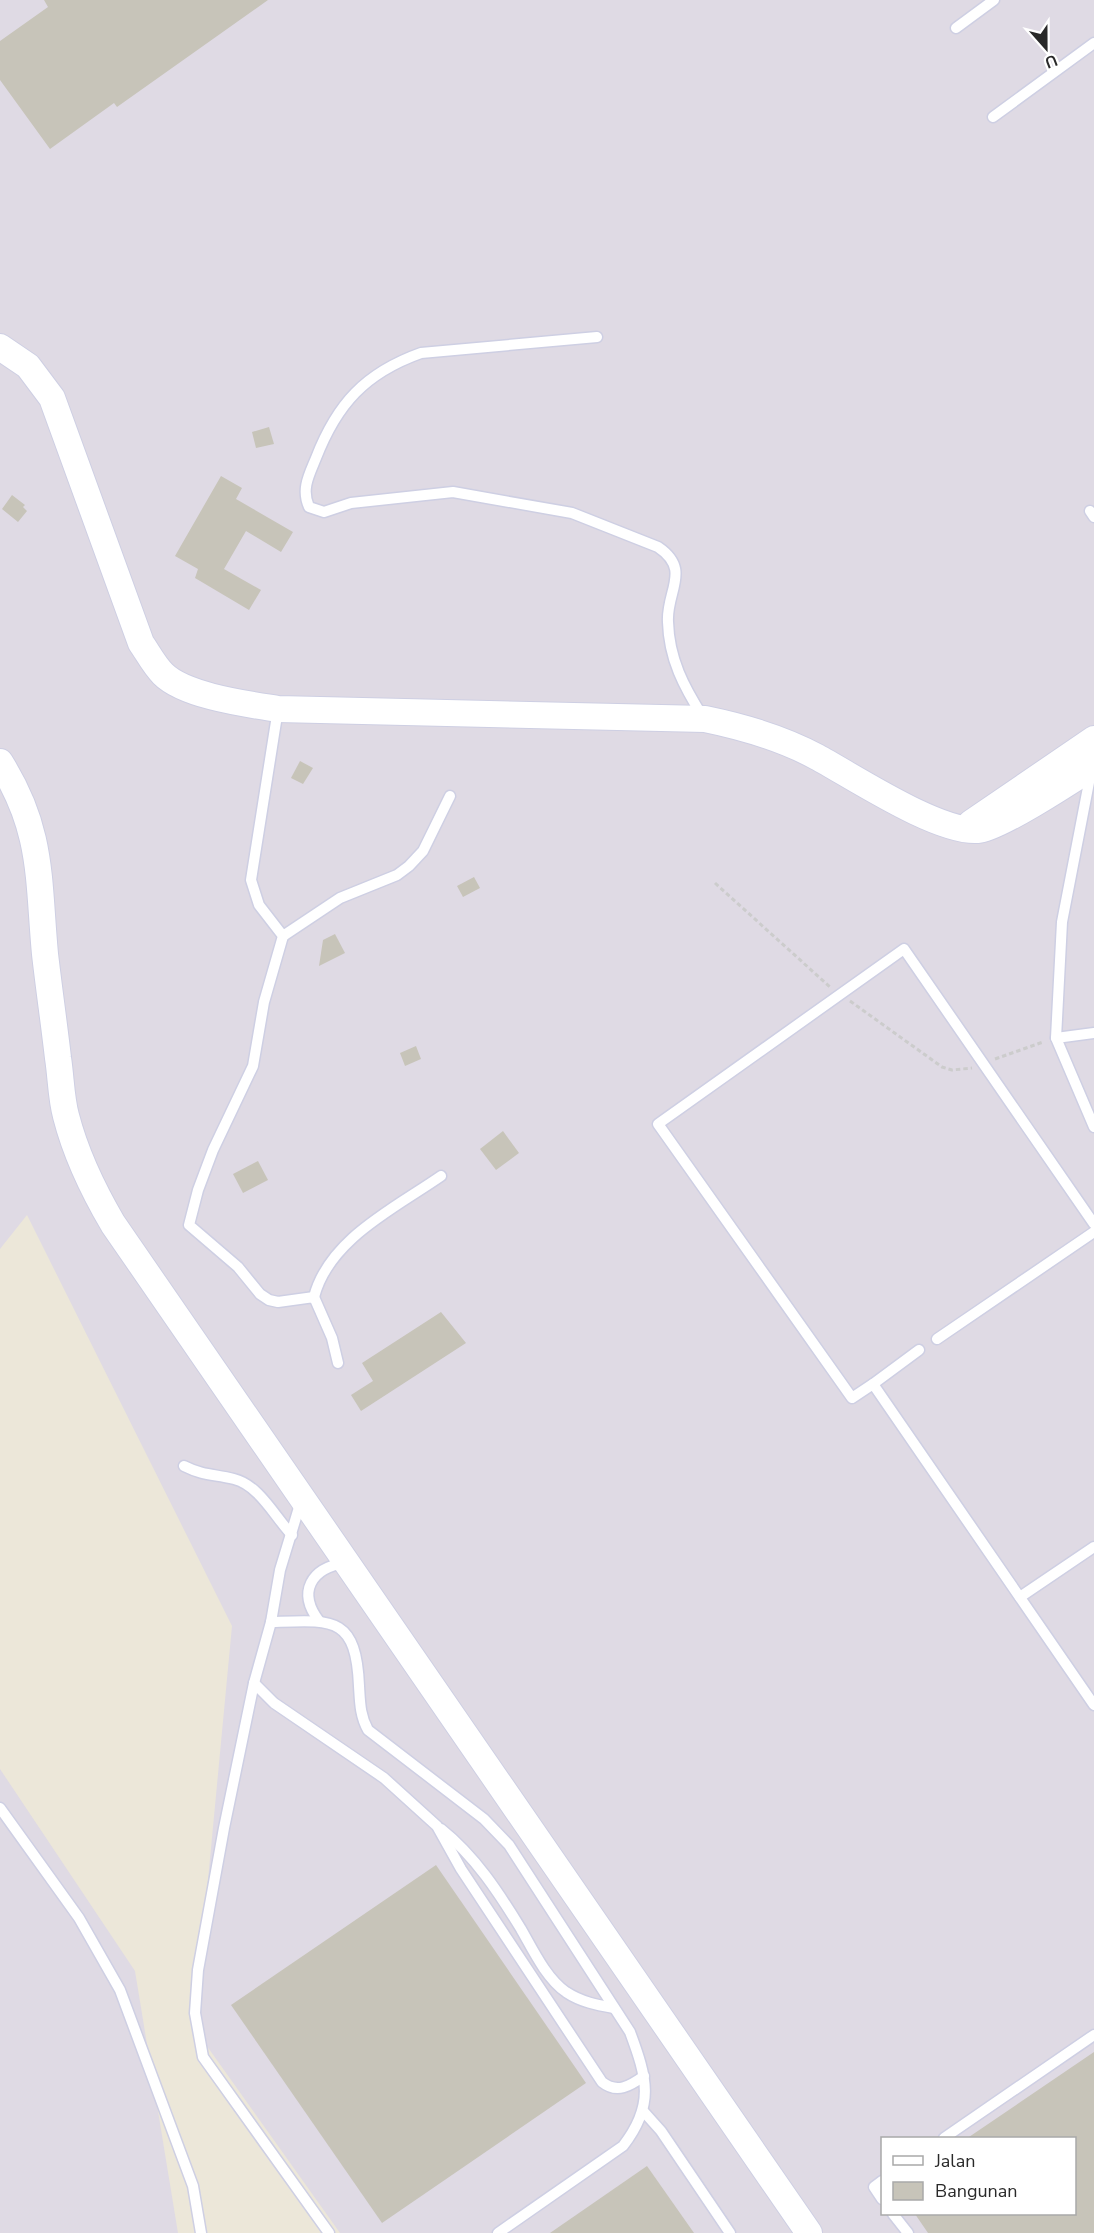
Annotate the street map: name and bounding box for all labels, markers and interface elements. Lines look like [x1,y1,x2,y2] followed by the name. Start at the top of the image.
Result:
[1016,18,1076,78] north arrow
[1042,49,1060,73] text: U
[881,2137,1076,2215] legend
[934,2149,975,2173] text: Jalan
[935,2179,1018,2203] text: Bangunan

